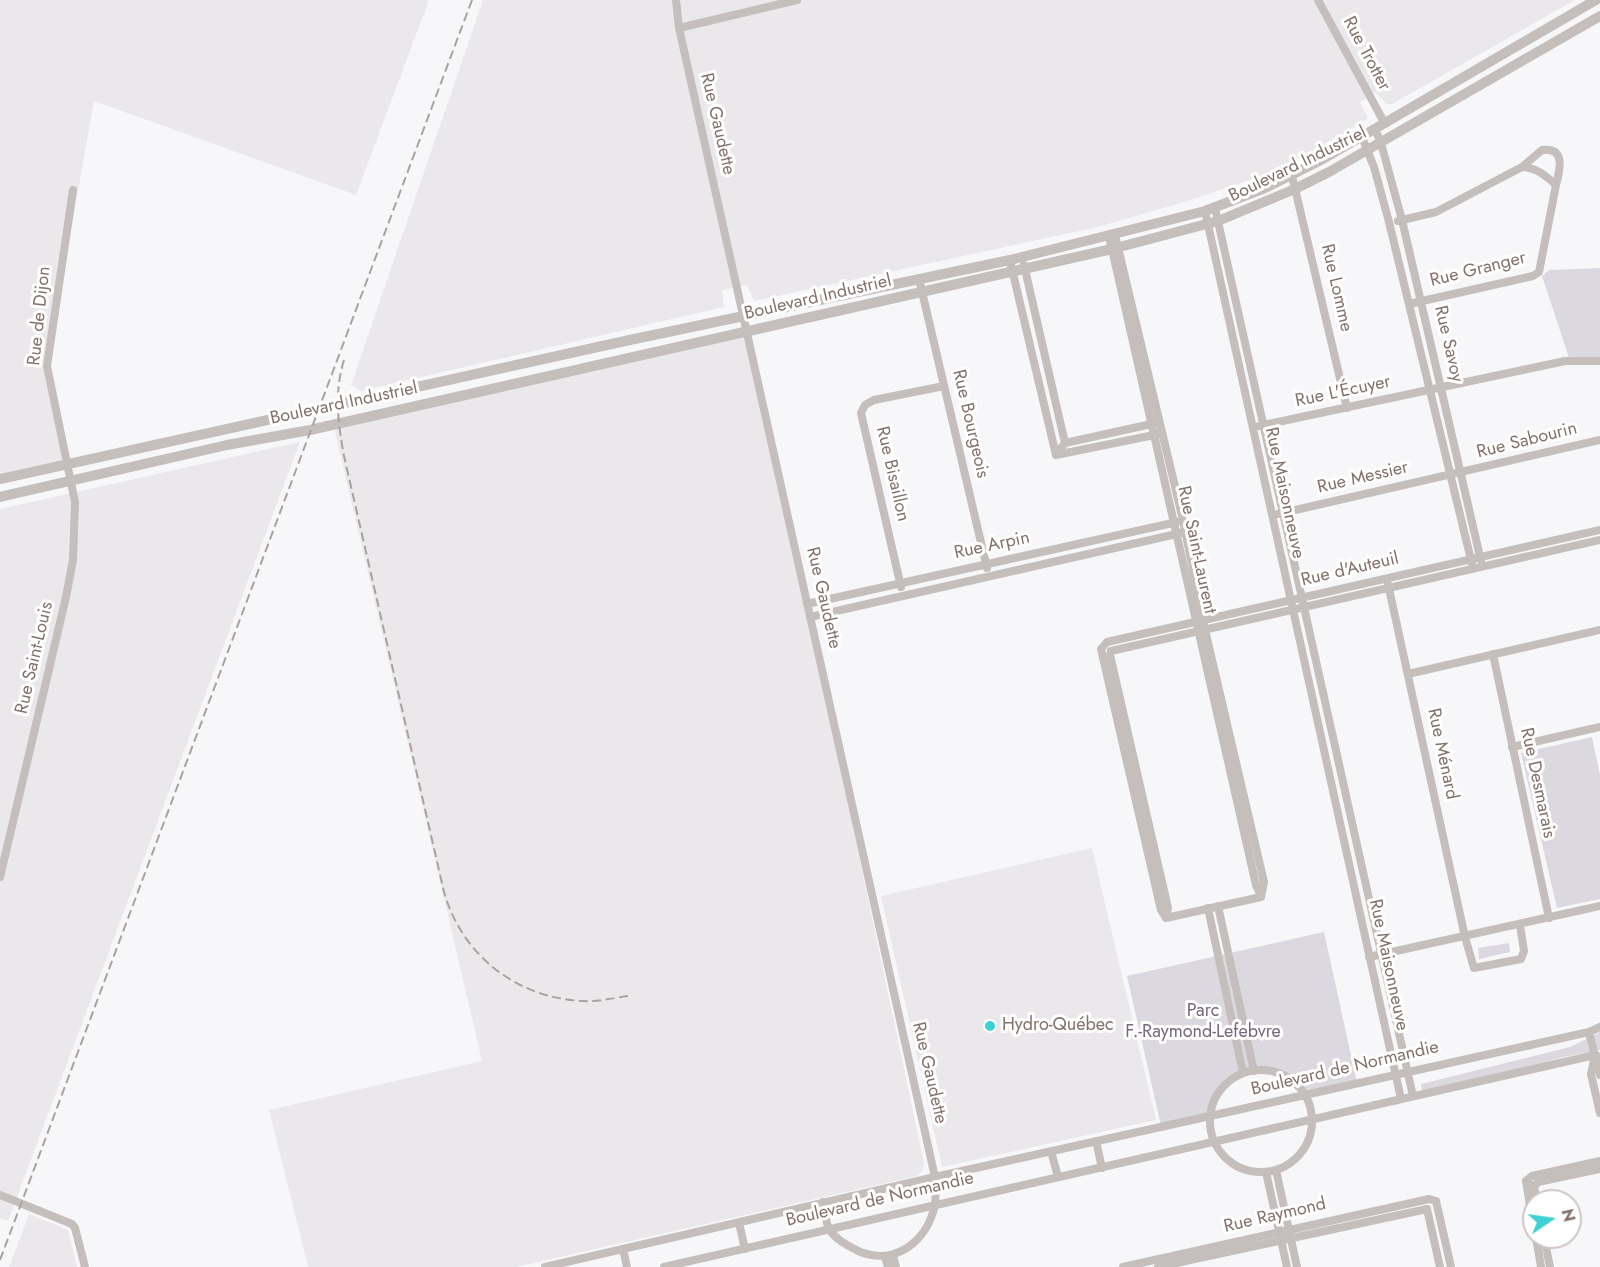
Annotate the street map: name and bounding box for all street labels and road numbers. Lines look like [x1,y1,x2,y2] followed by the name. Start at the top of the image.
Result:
[1337,13,1395,95] street label: Rue Trotter
[695,71,739,177] street label: Rue Gaudette
[1226,122,1370,208] street label: Boulevard Industriel
[1315,242,1357,334] street label: Rue Lomme
[1428,248,1528,292] street label: Rue Granger
[24,265,56,367] street label: Rue de Dijon
[742,271,894,325] street label: Boulevard Industriel
[1429,304,1467,384] street label: Rue Savoy
[947,368,993,480] street label: Rue Bourgeois
[1293,371,1393,413] street label: Rue L'Écuyer
[268,378,420,430] street label: Boulevard Industriel
[1475,418,1579,464] street label: Rue Sabourin
[871,424,913,524] street label: Rue Bisaillon
[1260,425,1308,561] street label: Rue Maisonneuve
[1315,457,1411,499] street label: Rue Messier
[1172,484,1220,616] street label: Rue Saint-Laurent
[952,527,1032,565] street label: Rue Arpin
[801,545,845,651] street label: Rue Gaudette
[1299,548,1401,592] street label: Rue d'Auteuil
[12,600,58,716] street label: Rue Saint-Louis
[1422,706,1462,802] street label: Rue Ménard
[1515,726,1559,840] street label: Rue Desmarais
[1364,897,1412,1033] street label: Rue Maisonneuve
[907,1020,951,1126] street label: Rue Gaudette
[1249,1037,1441,1101] street label: Boulevard de Normandie
[784,1168,976,1232] street label: Boulevard de Normandie
[1222,1194,1328,1238] street label: Rue Raymond

